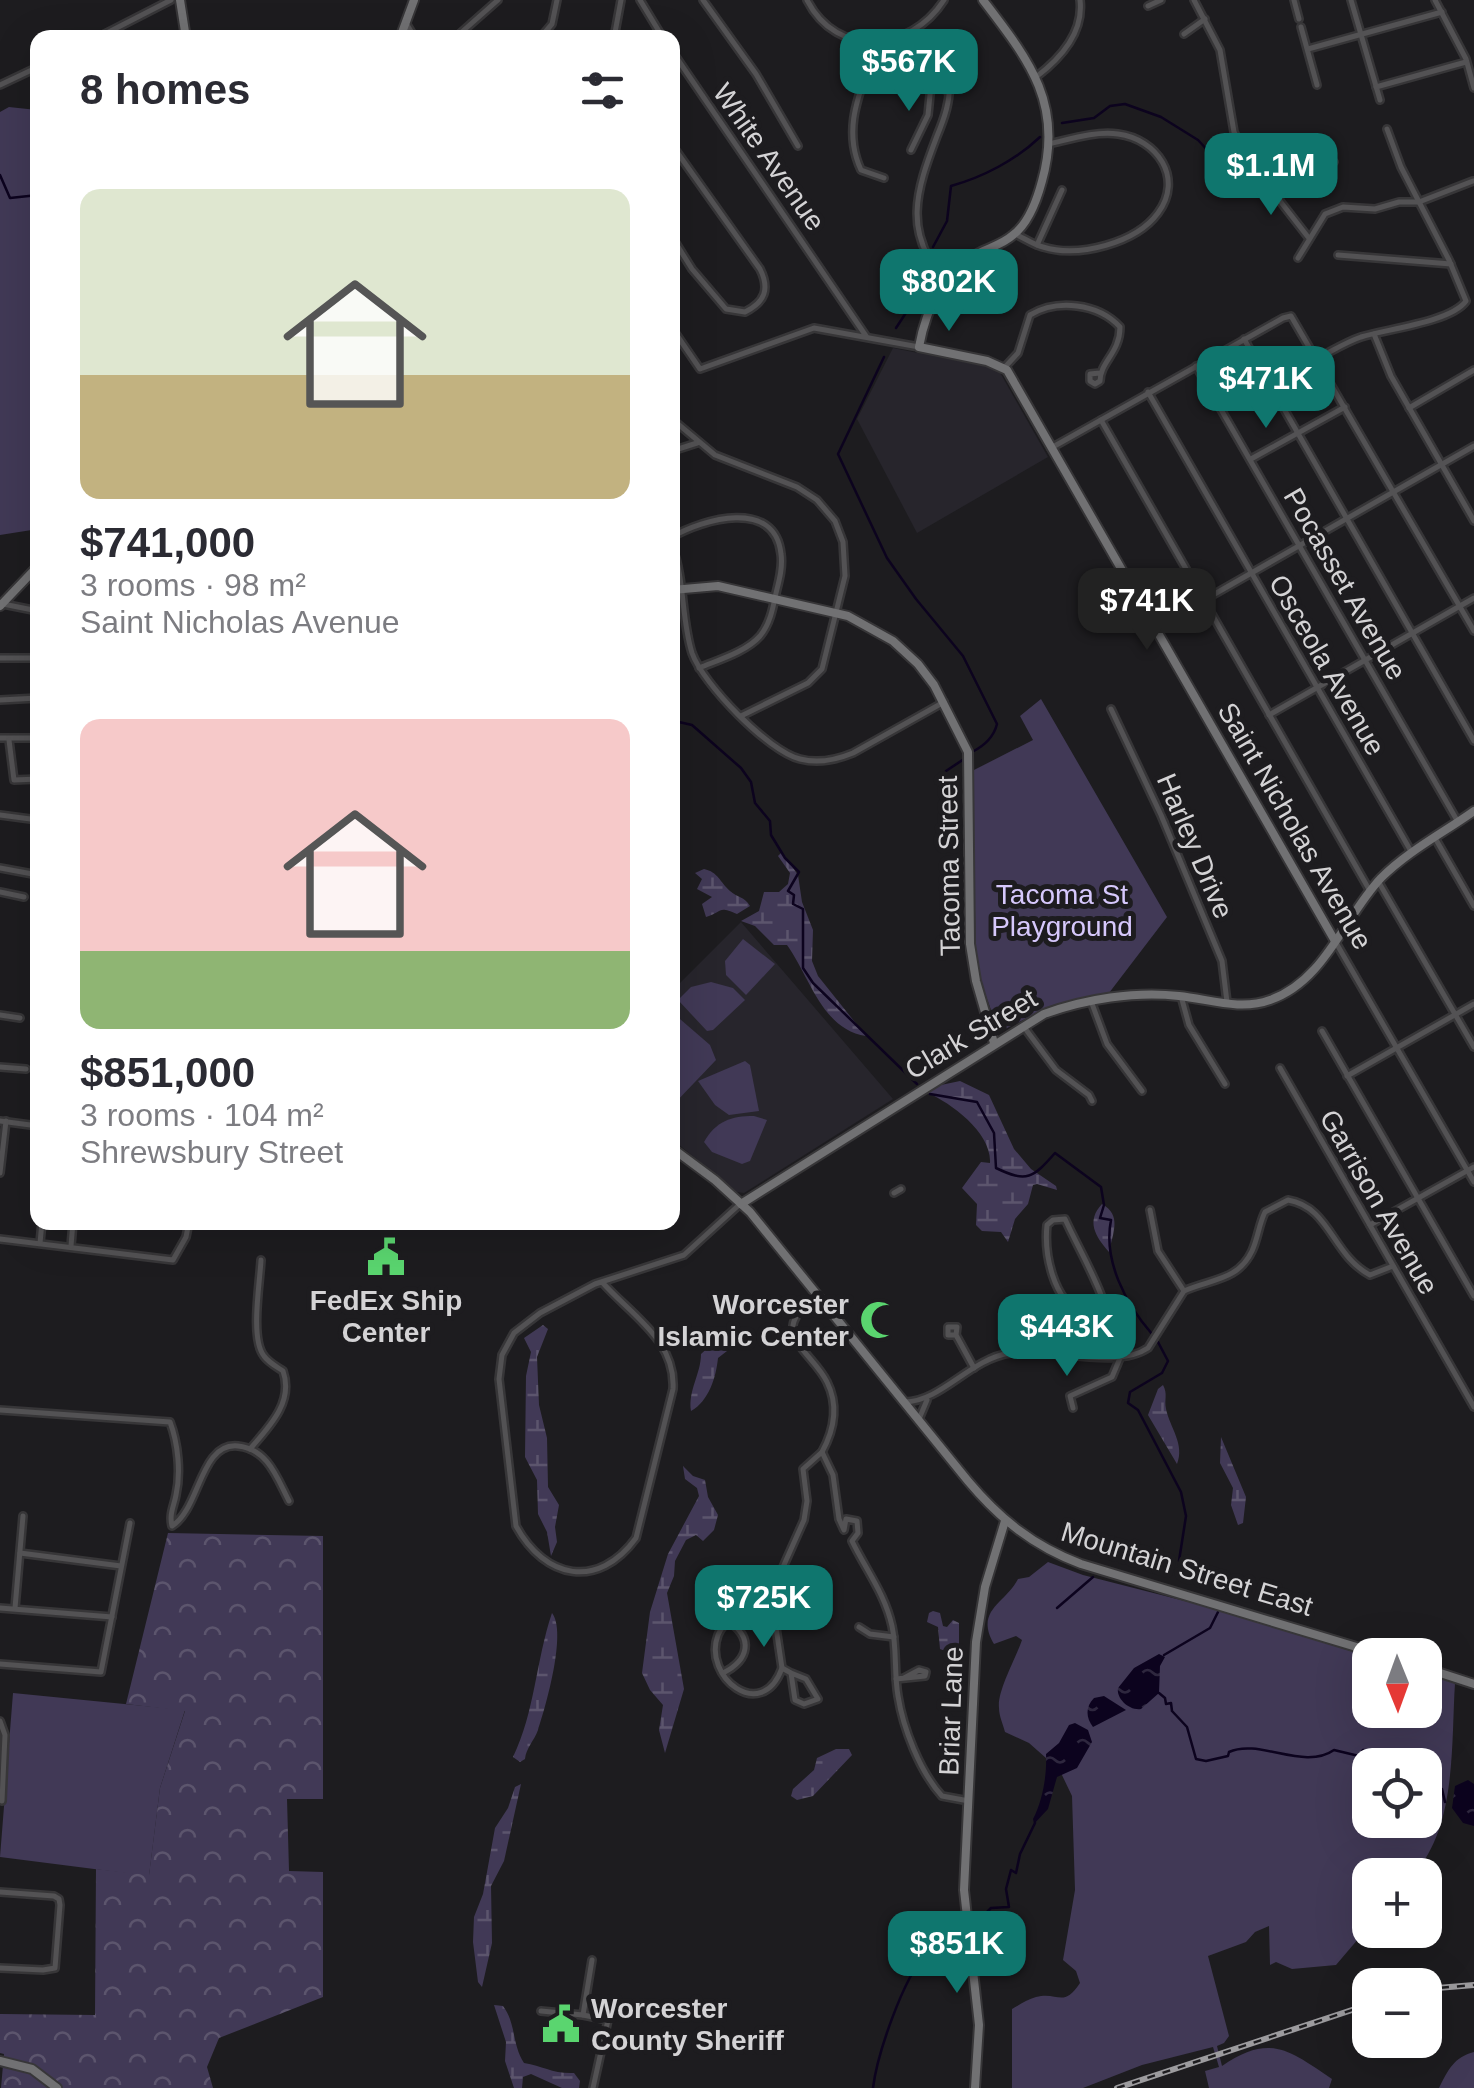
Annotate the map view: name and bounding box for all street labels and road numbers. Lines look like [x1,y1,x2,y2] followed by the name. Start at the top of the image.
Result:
[707,78,831,236] street label: White Avenue
[1278,483,1412,685] street label: Pocasset Avenue
[1263,569,1391,761] street label: Osceola Avenue
[1212,697,1378,955] street label: Saint Nicholas Avenue
[1151,769,1239,923] street label: Harley Drive
[932,775,966,957] street label: Tacoma Street
[900,983,1043,1085] street label: Clark Street
[1314,1104,1444,1300] street label: Garrison Avenue
[1057,1516,1317,1622] street label: Mountain Street East
[933,1646,969,1776] street label: Briar Lane

